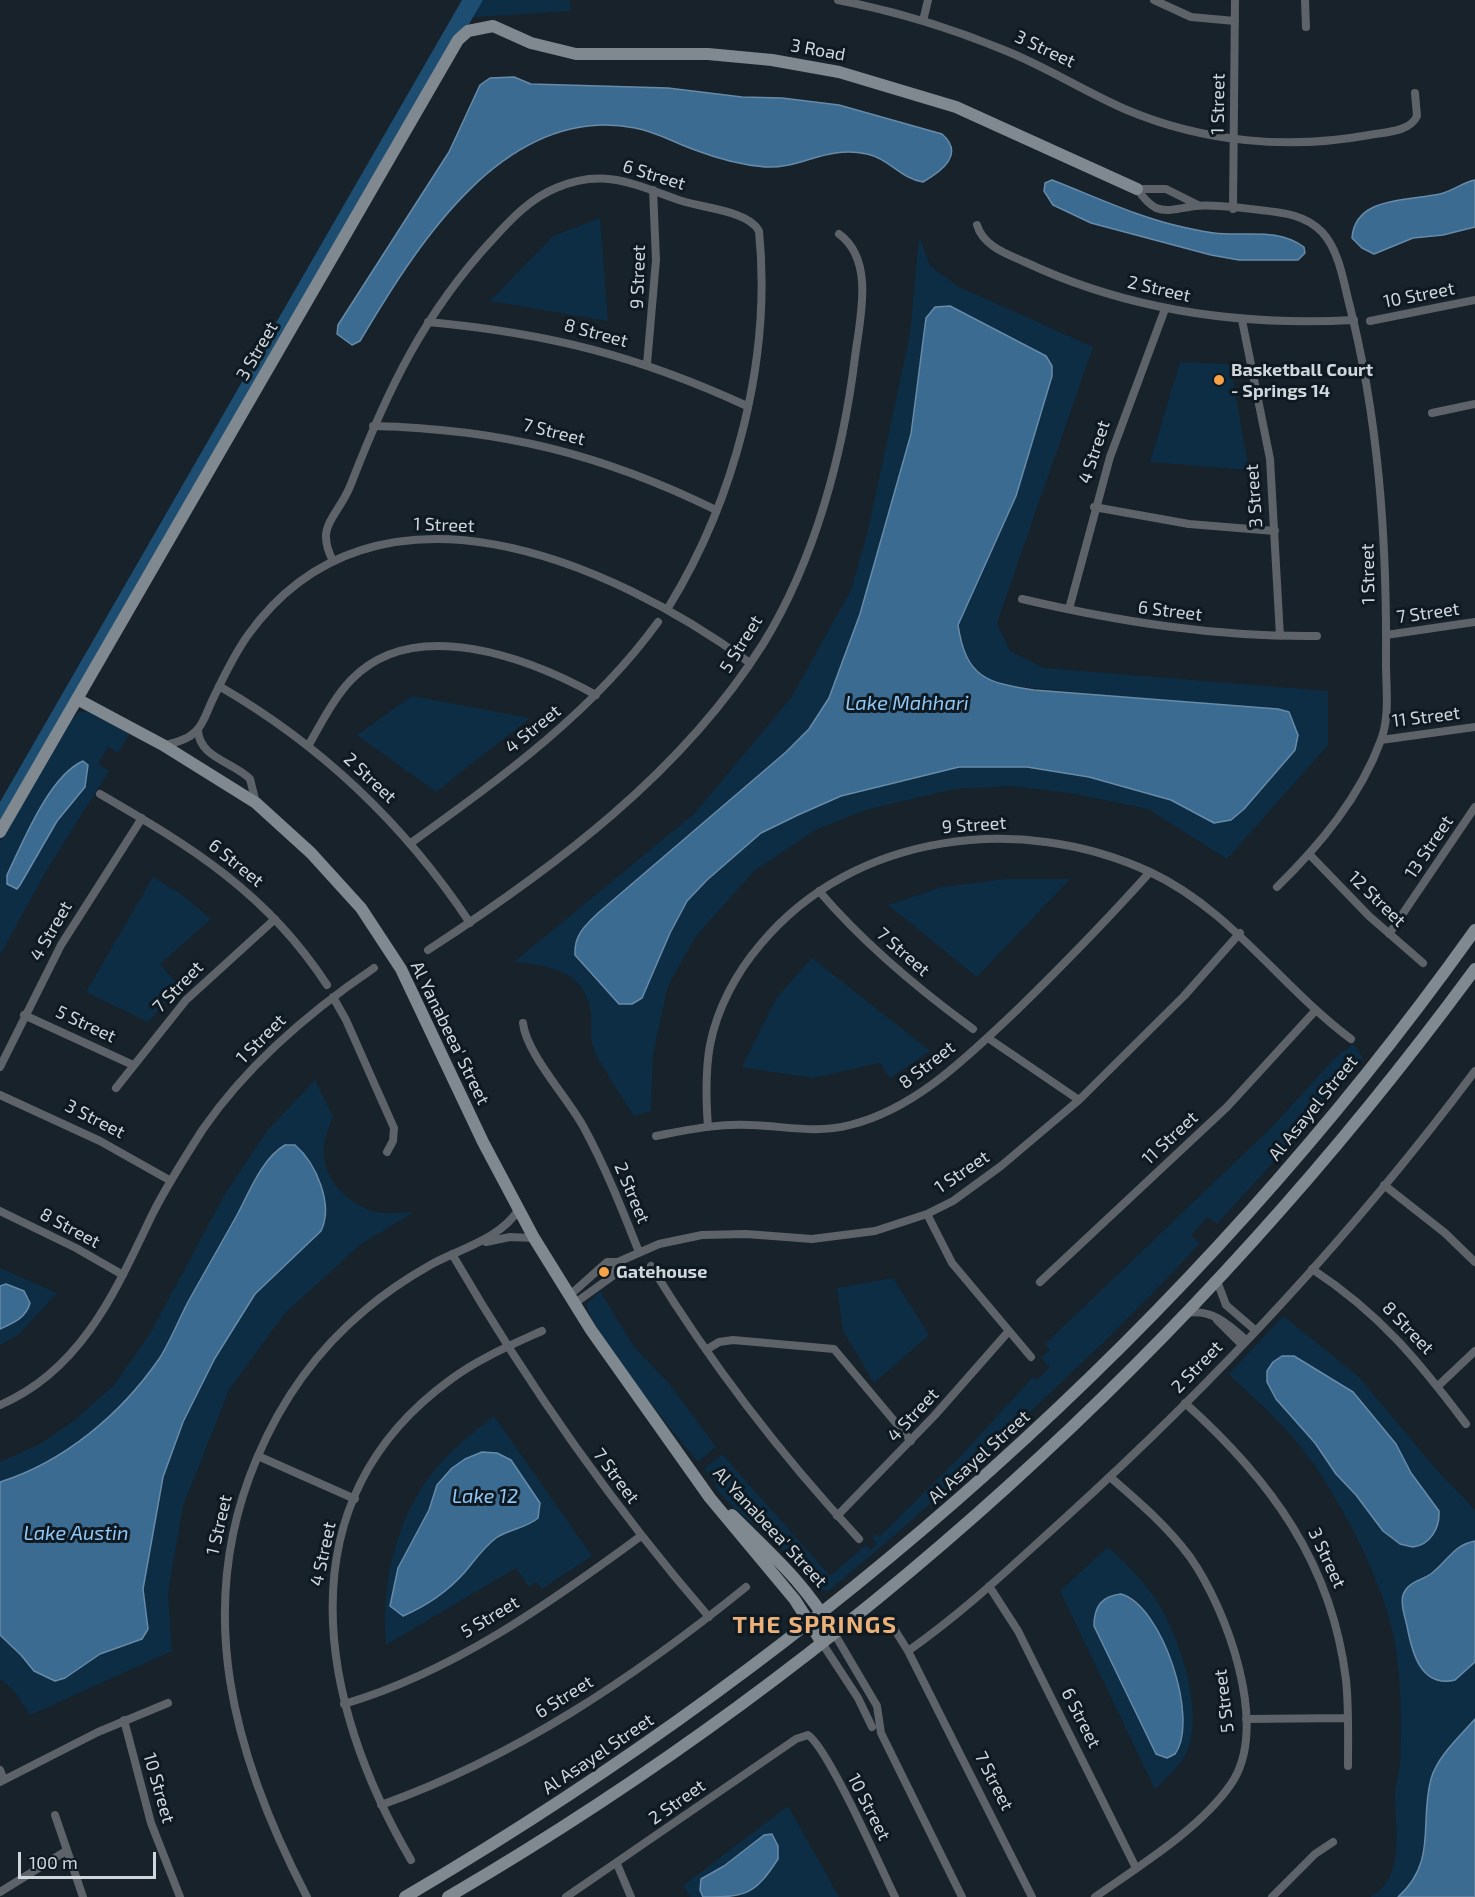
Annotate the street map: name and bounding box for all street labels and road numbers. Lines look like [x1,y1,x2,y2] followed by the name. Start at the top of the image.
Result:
[1011,26,1079,72] street label: 3 Street
[789,35,847,65] street label: 3 Road
[1207,73,1229,135] street label: 1 Street
[620,155,688,195] street label: 6 Street
[626,244,650,310] street label: 9 Street
[1125,271,1193,307] street label: 2 Street
[1382,278,1456,312] street label: 10 Street
[562,314,630,352] street label: 8 Street
[232,318,282,384] street label: 3 Street
[521,414,587,450] street label: 7 Street
[1074,418,1114,486] street label: 4 Street
[1241,463,1267,529] street label: 3 Street
[413,513,475,537] street label: 1 Street
[1357,543,1379,605] street label: 1 Street
[1137,596,1203,626] street label: 6 Street
[1395,598,1461,628] street label: 7 Street
[715,611,767,677] street label: 5 Street
[501,700,565,758] street label: 4 Street
[1391,702,1461,732] street label: 11 Street
[339,748,401,808] street label: 2 Street
[1400,811,1458,883] street label: 13 Street
[941,812,1007,838] street label: 9 Street
[204,834,268,892] street label: 6 Street
[1344,866,1410,932] street label: 12 Street
[25,897,77,965] street label: 4 Street
[872,923,934,981] street label: 7 Street
[148,957,208,1017] street label: 7 Street
[406,958,494,1108] street label: Al Yanabeea' Street
[53,1001,119,1047] street label: 5 Street
[232,1010,290,1068] street label: 1 Street
[895,1036,959,1094] street label: 8 Street
[1264,1051,1362,1165] street label: Al Asayel Street
[62,1095,128,1143] street label: 3 Street
[1138,1107,1202,1169] street label: 11 Street
[931,1146,993,1198] street label: 1 Street
[610,1159,654,1227] street label: 2 Street
[36,1203,104,1253] street label: 8 Street
[1378,1297,1438,1359] street label: 8 Street
[1167,1336,1227,1398] street label: 2 Street
[883,1384,943,1446] street label: 4 Street
[924,1406,1034,1508] street label: Al Asayel Street
[588,1444,644,1508] street label: 7 Street
[709,1462,831,1592] street label: Al Yanabeea' Street
[202,1493,236,1557] street label: 1 Street
[306,1520,340,1588] street label: 4 Street
[1304,1524,1350,1592] street label: 3 Street
[457,1591,523,1643] street label: 5 Street
[1209,1668,1239,1734] street label: 5 Street
[531,1671,597,1723] street label: 6 Street
[1057,1684,1105,1752] street label: 6 Street
[538,1709,658,1799] street label: Al Asayel Street
[970,1748,1018,1814] street label: 7 Street
[139,1750,179,1826] street label: 10 Street
[843,1770,895,1844] street label: 10 Street
[645,1775,709,1829] street label: 2 Street

